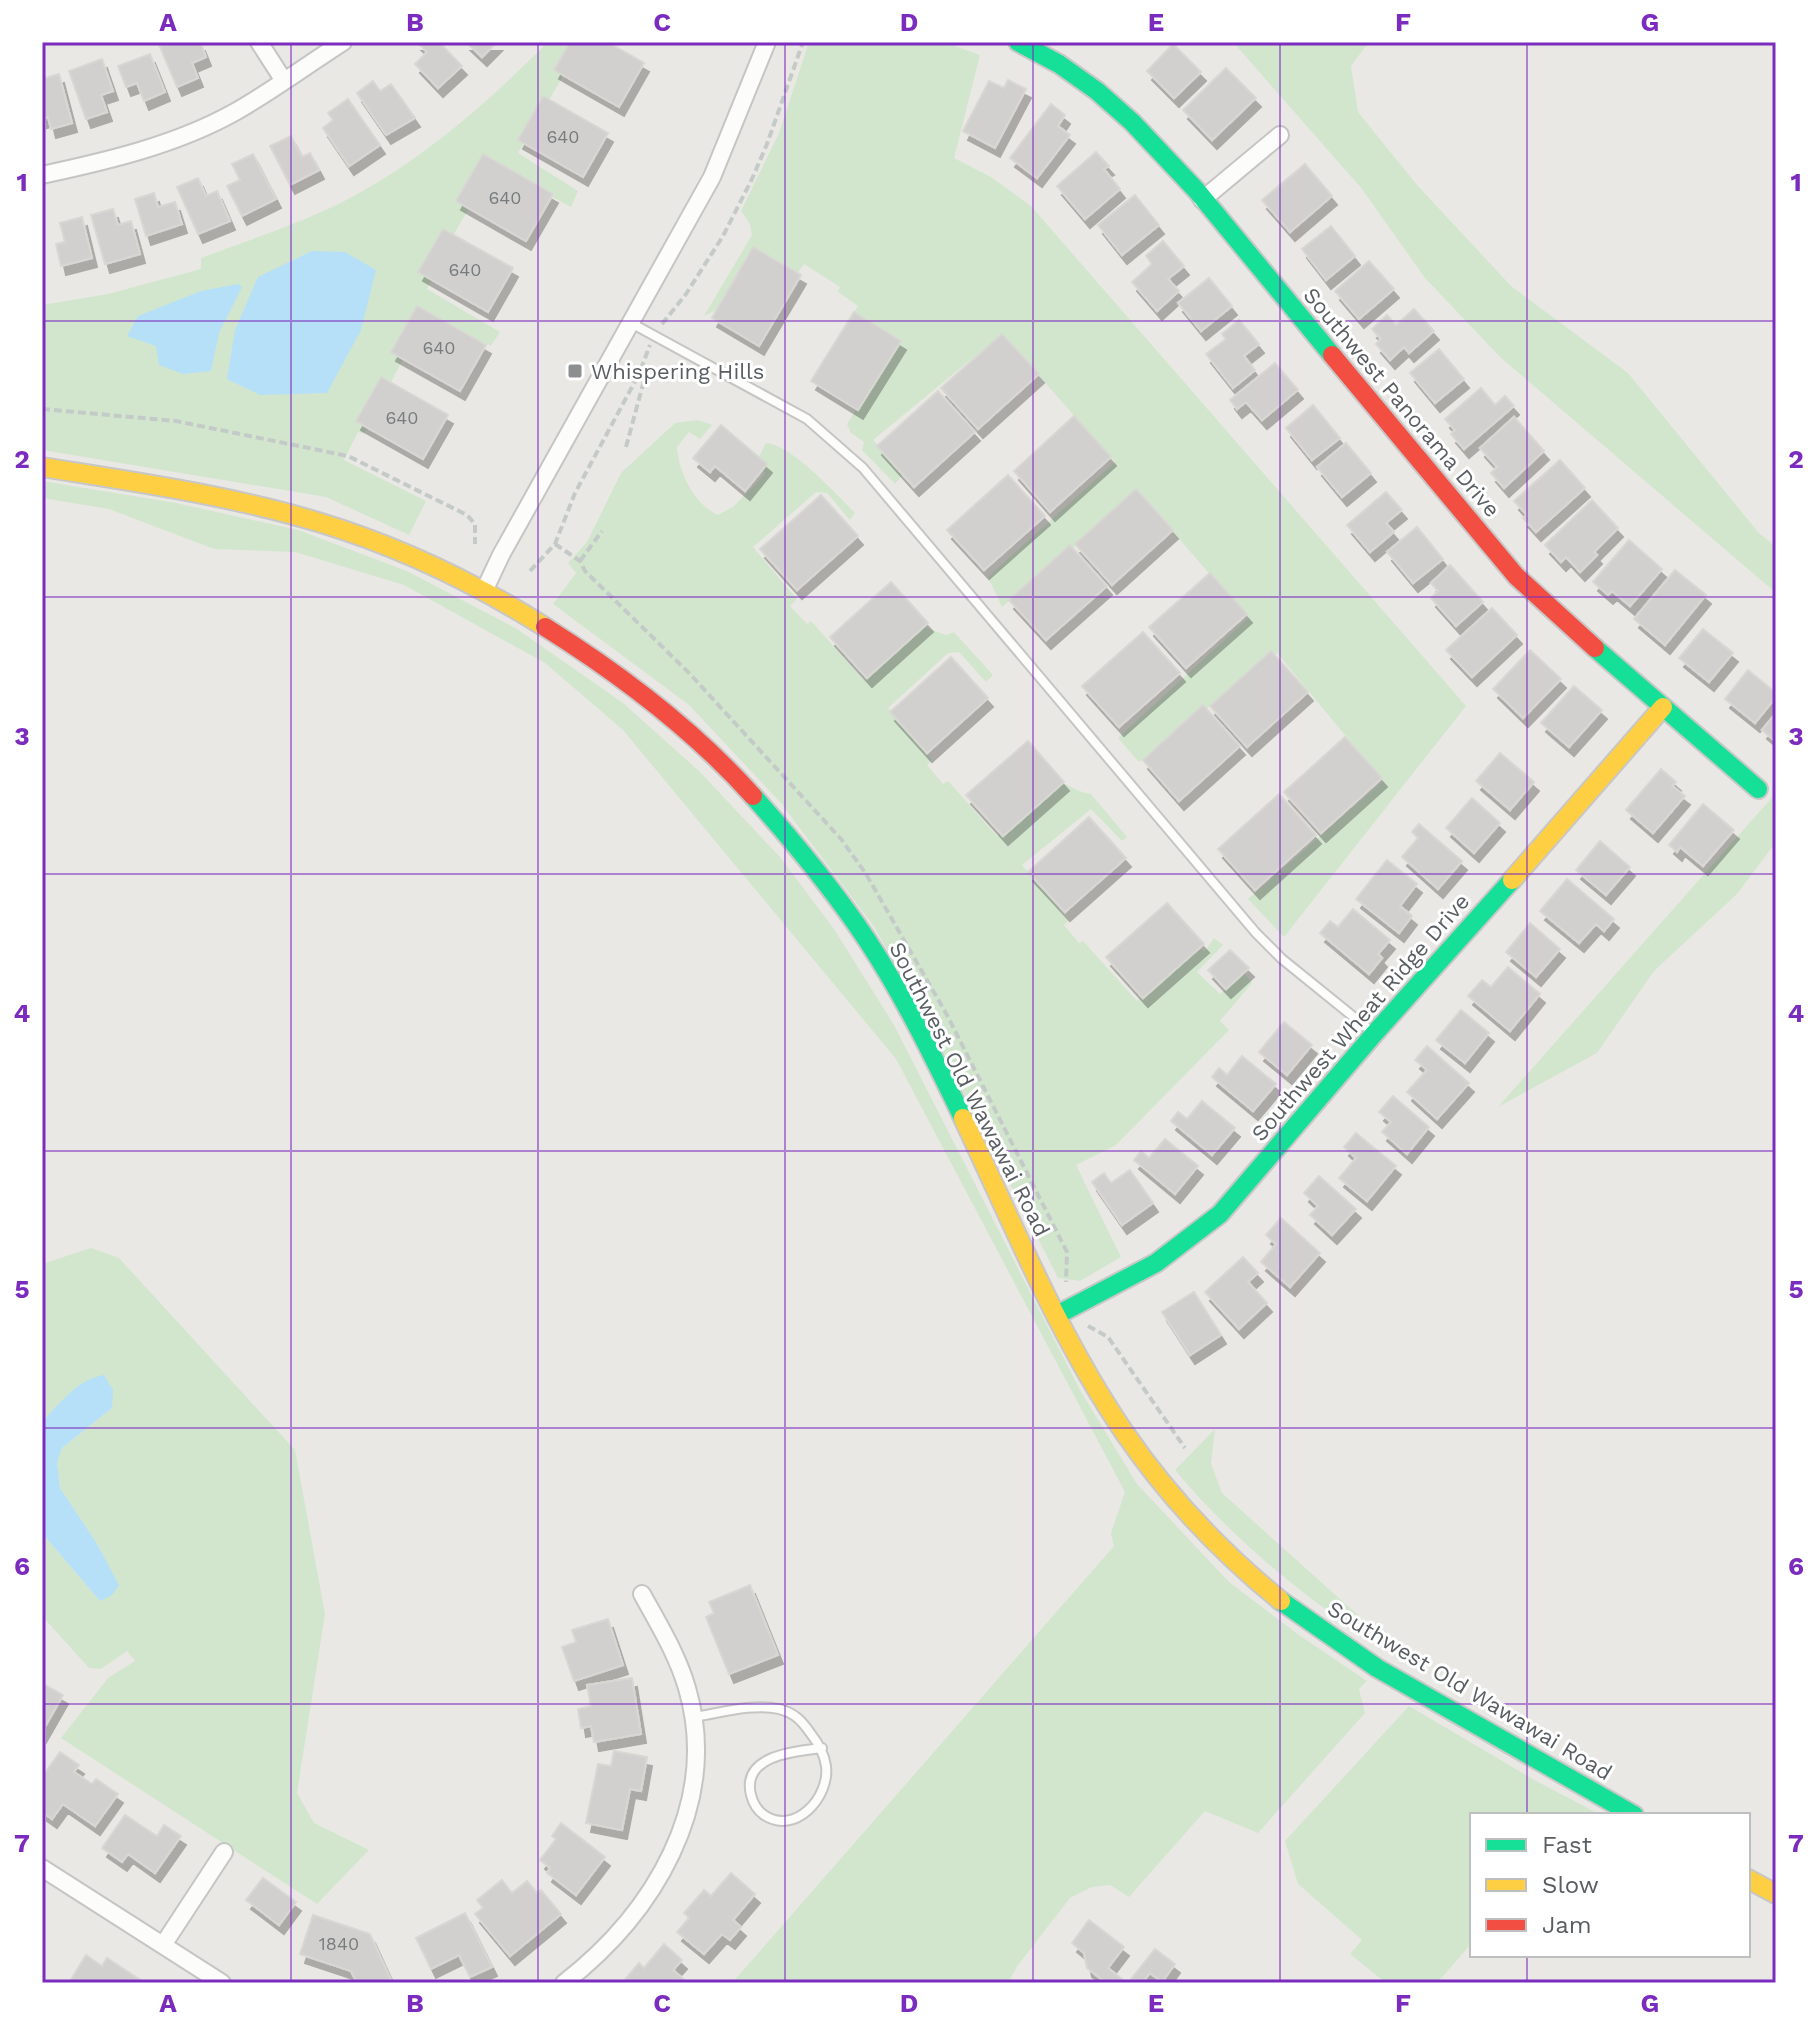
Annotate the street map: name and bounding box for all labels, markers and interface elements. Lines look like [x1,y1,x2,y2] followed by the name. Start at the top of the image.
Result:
[159,7,177,37] text: A
[406,7,424,37] text: B
[653,7,671,37] text: C
[900,7,918,37] text: D
[1148,7,1164,37] text: E
[1395,7,1411,37] text: F
[1641,7,1659,37] text: G
[546,126,580,147] house number: 640
[16,167,28,197] text: 1
[1790,167,1802,197] text: 1
[488,187,522,208] house number: 640
[448,259,482,280] house number: 640
[1298,283,1505,522] street label: Southwest Panorama Drive
[422,337,456,358] house number: 640
[591,359,764,384] place label: Whispering Hills
[566,362,584,380] marker: Whispering Hills
[385,407,419,428] house number: 640
[14,444,30,474] text: 2
[1788,444,1804,474] text: 2
[14,721,30,751] text: 3
[1788,721,1804,751] text: 3
[1246,889,1474,1146] street label: Southwest Wheat Ridge Drive
[884,938,1055,1241] street label: Southwest Old Wawawai Road
[14,998,31,1028] text: 4
[1788,998,1805,1028] text: 4
[14,1274,30,1304] text: 5
[1788,1274,1804,1304] text: 5
[14,1551,30,1581] text: 6
[1788,1551,1804,1581] text: 6
[1323,1595,1616,1785] street label: Southwest Old Wawawai Road
[1470,1813,1750,1957] legend
[14,1828,30,1858] text: 7
[1788,1828,1804,1858] text: 7
[1542,1831,1592,1859] text: Fast
[1542,1871,1599,1899] text: Slow
[1542,1911,1592,1939] text: Jam
[319,1933,359,1954] house number: 1840
[159,1988,177,2018] text: A
[406,1988,424,2018] text: B
[653,1988,671,2018] text: C
[900,1988,918,2018] text: D
[1148,1988,1164,2018] text: E
[1395,1988,1411,2018] text: F
[1641,1988,1659,2018] text: G

